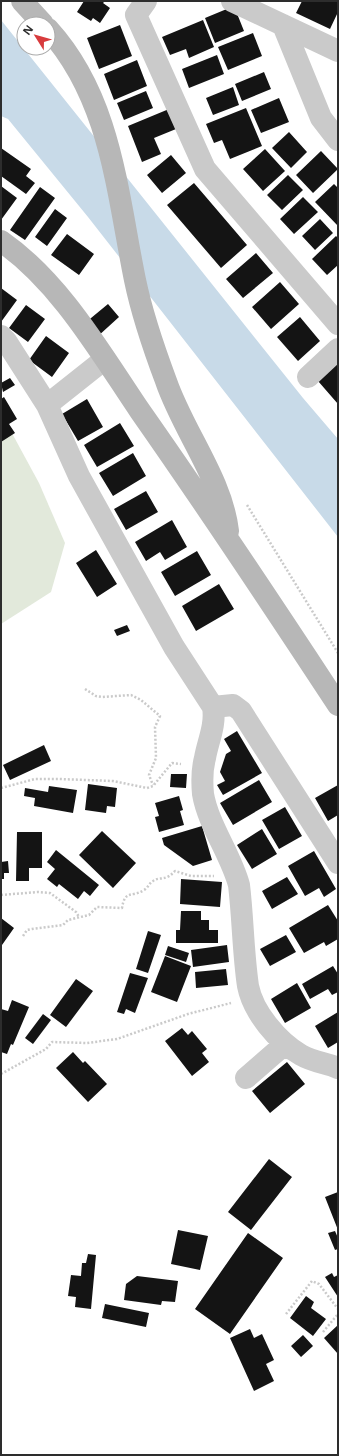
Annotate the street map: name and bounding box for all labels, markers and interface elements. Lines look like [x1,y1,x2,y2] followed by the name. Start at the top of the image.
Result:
[16,16,56,56] north arrow
[19,22,36,38] text: N

